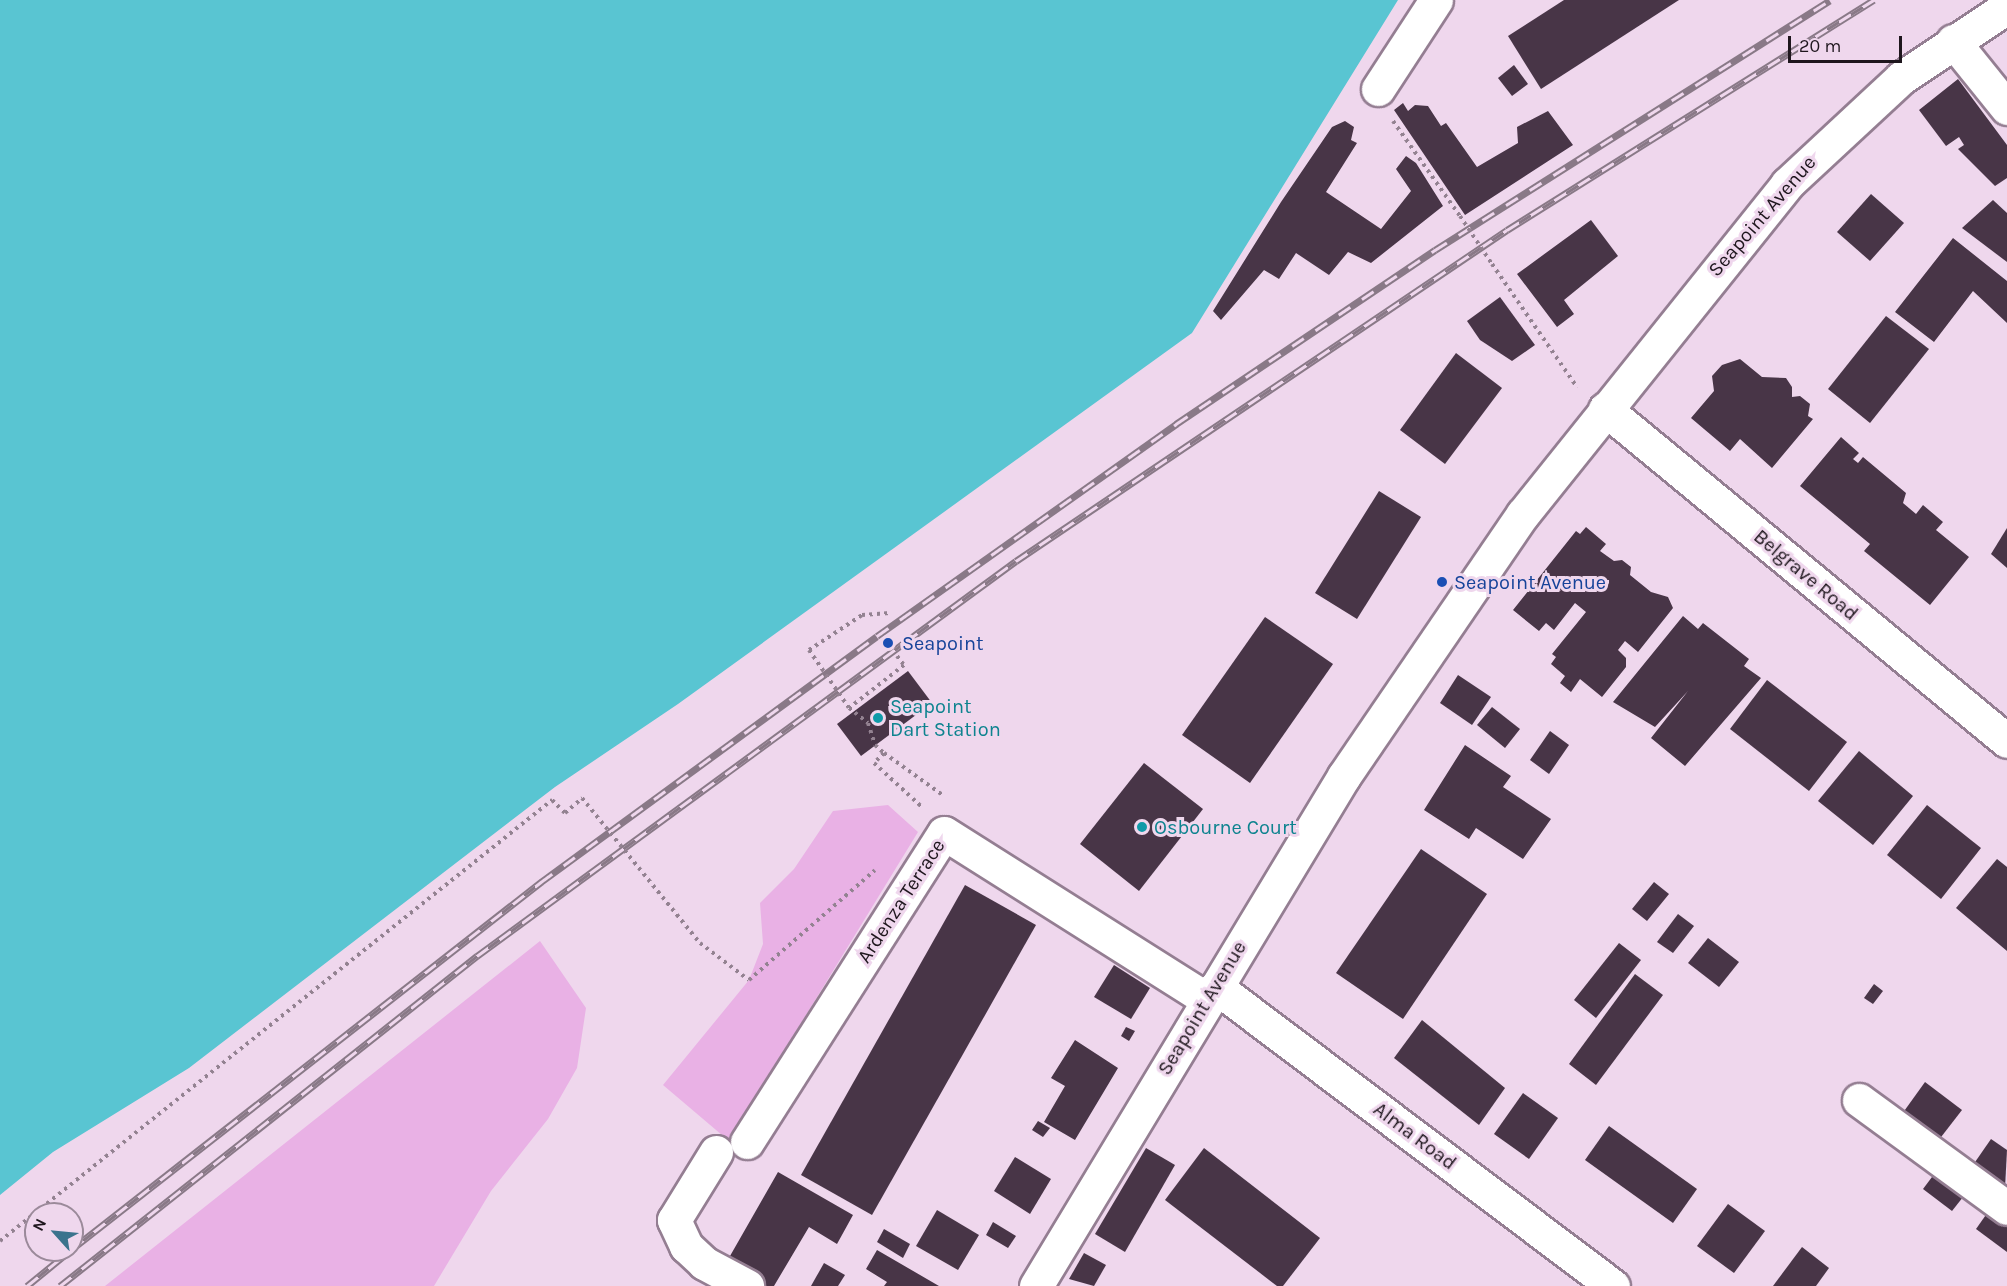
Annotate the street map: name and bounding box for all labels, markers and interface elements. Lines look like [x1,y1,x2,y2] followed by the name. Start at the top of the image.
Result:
[1791,24,1905,62] scale bar
[1799,35,1841,57] text: 20 m
[1703,151,1821,281] street label: Seapoint Avenue
[1749,524,1863,626] street label: Belgrave Road
[1454,570,1606,594] place label: Seapoint Avenue
[1435,575,1449,589] marker: Seapoint Avenue
[902,631,984,655] place label: Seapoint
[879,634,897,652] marker: Seapoint
[890,694,1001,741] place label: Seapoint Dart Station
[871,711,885,725] marker: Seapoint Dart Station
[1154,815,1297,839] place label: Osbourne Court
[1135,820,1149,834] marker: Osbourne Court
[852,834,950,968] street label: Ardenza Terrace
[1153,937,1251,1079] street label: Seapoint Avenue
[1369,1097,1461,1175] street label: Alma Road
[24,1202,84,1262] north arrow
[28,1215,50,1234] text: N

